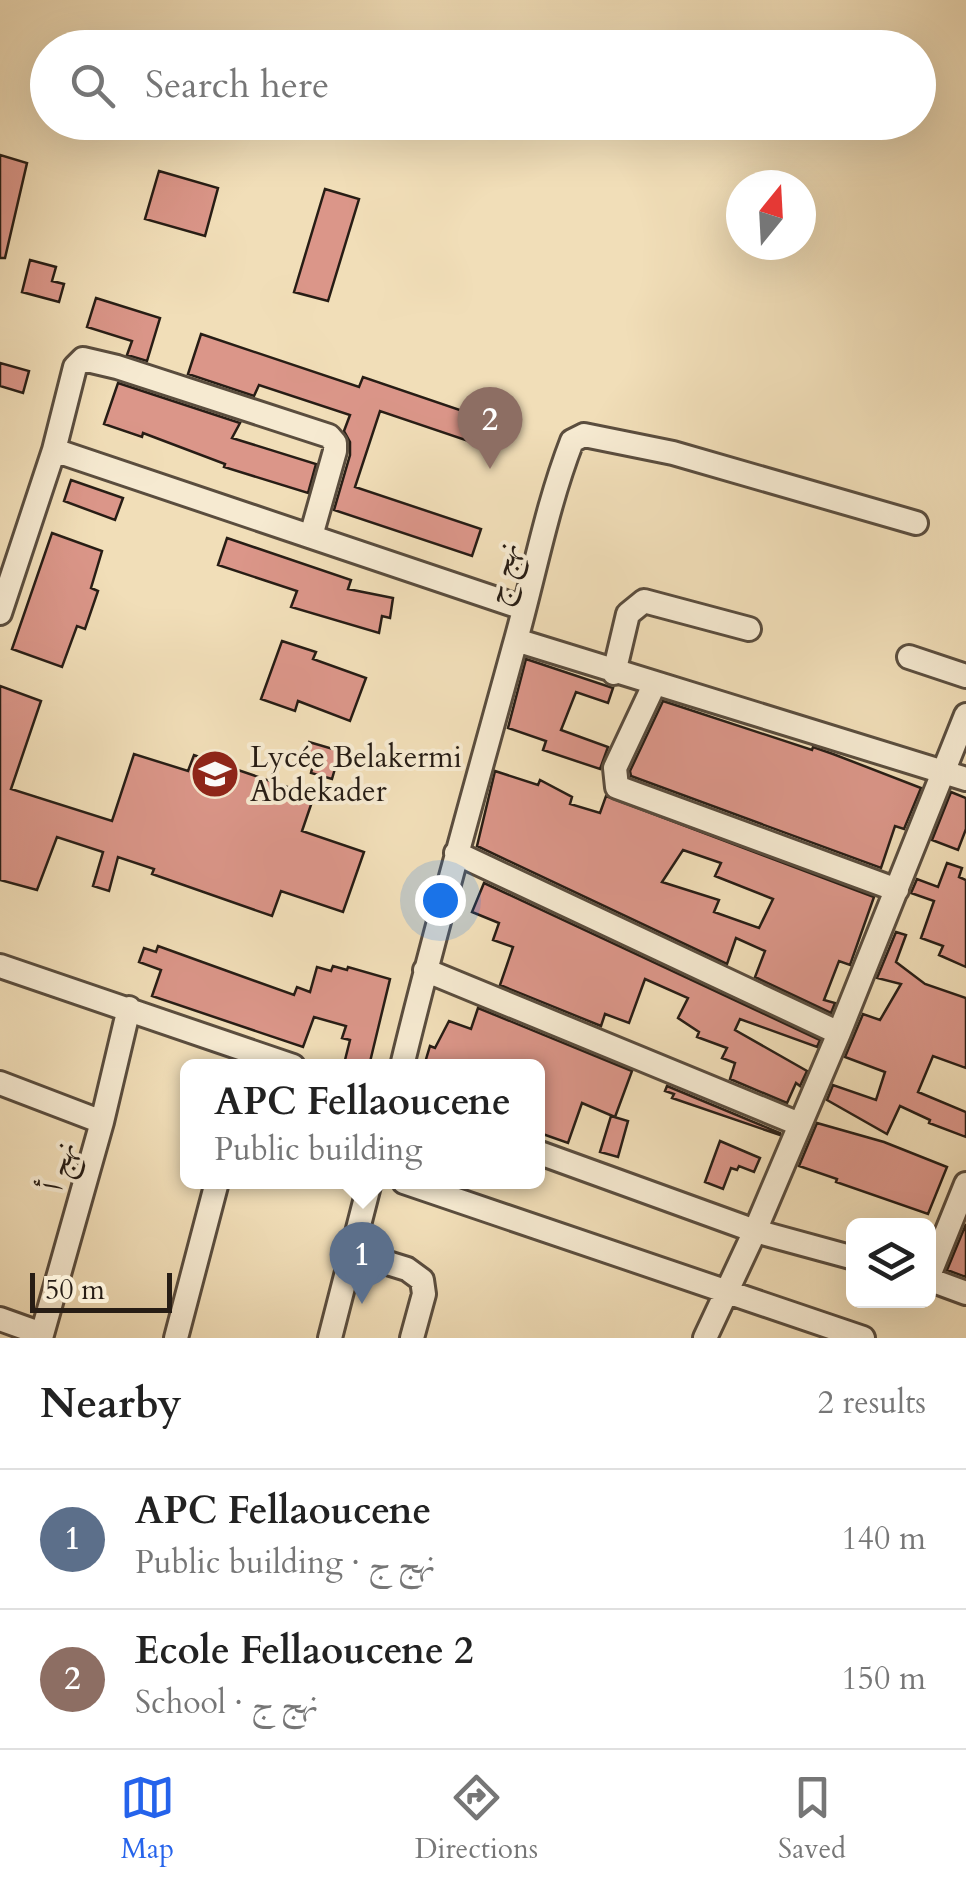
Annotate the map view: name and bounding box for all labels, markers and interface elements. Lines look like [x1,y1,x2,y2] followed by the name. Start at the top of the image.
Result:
[30,30,936,140] search box
[65,58,120,113] icon: search
[145,59,329,111] text: Search here
[726,170,816,260] north arrow
[458,386,522,469] pin: 2
[474,538,535,610] street label: نهج ج
[250,737,462,812] place label: Lycée Belakermi Abdekader
[189,748,241,800] school or university icon: Lycée Belakermi Abdekader
[415,875,466,926] your location
[180,1059,545,1189] popup
[214,1076,511,1128] text: APC Fellaoucene
[214,1128,422,1172] text: Public building
[32,1136,92,1198] street label: نهج أ
[846,1218,936,1308] map controls
[846,1218,936,1308] button: layers
[330,1222,394,1304] pin: 1
[30,1268,172,1312] scale bar
[45,1271,105,1309] text: 50 m
[40,1375,182,1432] text: Nearby
[818,1381,926,1425] text: 2 results
[135,1485,431,1537] text: APC Fellaoucene
[64,1517,81,1561] text: 1
[841,1517,926,1561] text: 140 m
[135,1541,436,1585] text: Public building · نهج ج
[135,1625,474,1677] text: Ecole Fellaoucene 2
[64,1657,81,1701] text: 2
[841,1657,926,1701] text: 150 m
[135,1681,318,1725] text: School · نهج ج
[120,1770,175,1868] tab: Map
[415,1770,538,1868] tab: Directions
[778,1770,846,1868] tab: Saved

